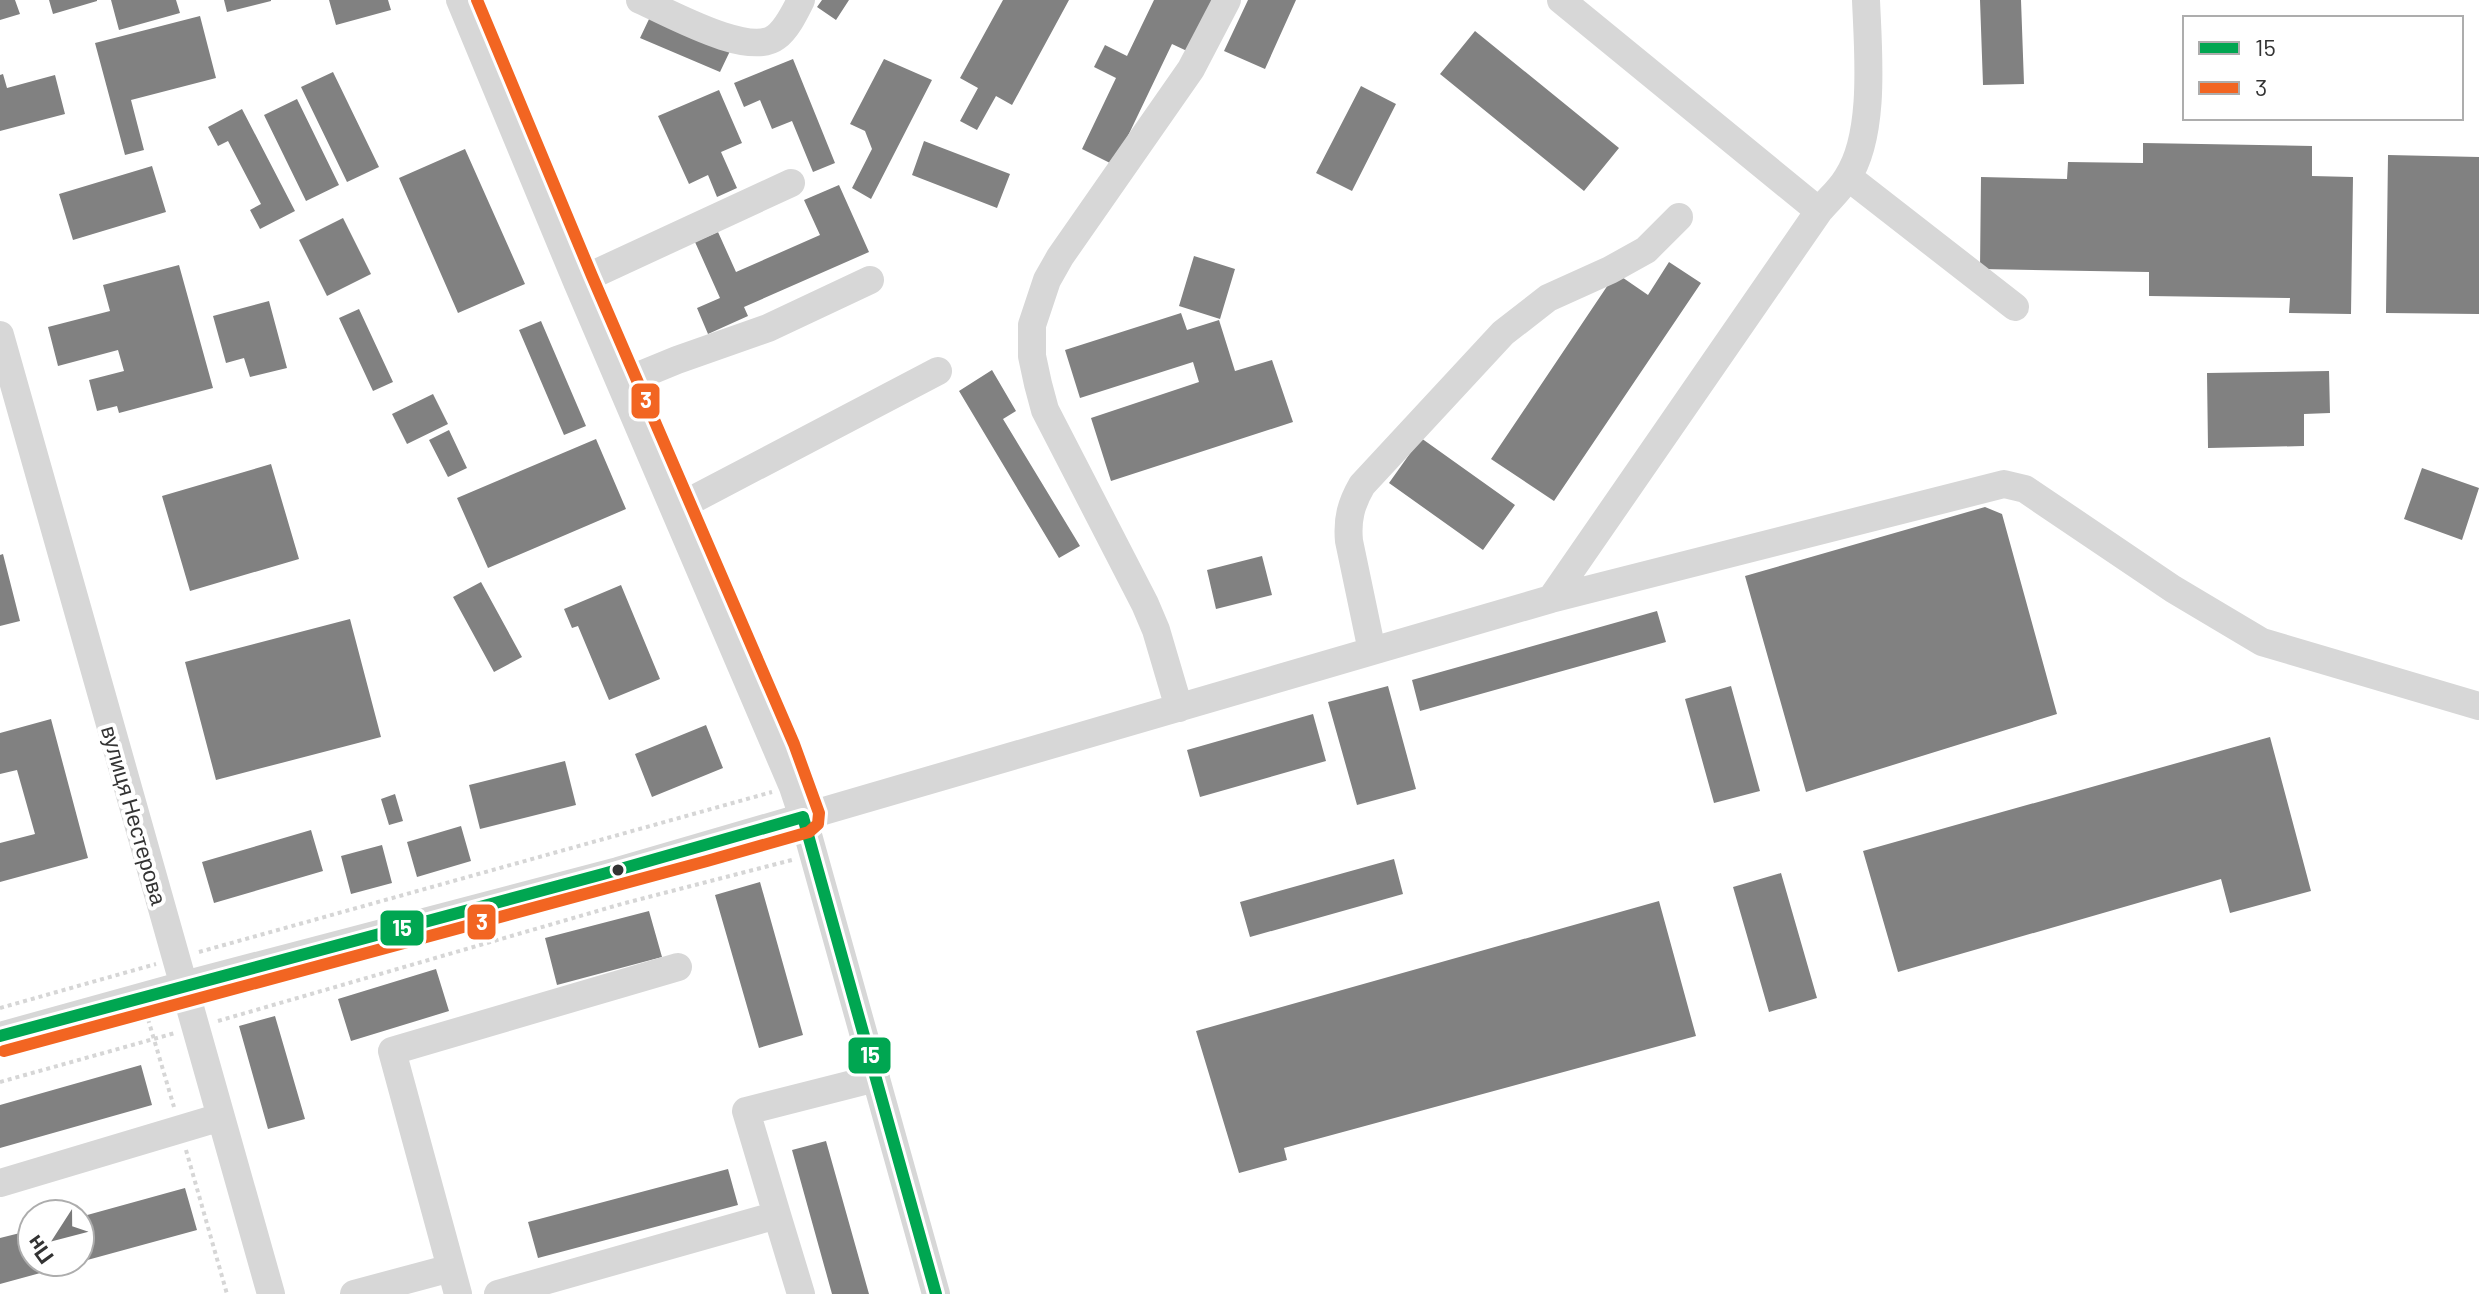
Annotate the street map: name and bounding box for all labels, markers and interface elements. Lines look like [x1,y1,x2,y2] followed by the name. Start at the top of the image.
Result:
[2183,16,2463,120] legend
[2255,32,2276,61] text: 15
[2255,72,2267,101] text: 3
[630,382,661,420] line badge: 3
[640,386,652,412] text: 3
[96,722,173,909] street label: вулиця Нестерова
[610,862,626,878] unlabelled marker
[466,903,497,941] line badge: 3
[476,908,488,934] text: 3
[379,909,425,947] line badge: 15
[392,914,412,940] text: 15
[847,1036,892,1075] line badge: 15
[860,1041,880,1067] text: 15
[16,1198,96,1278] north arrow
[20,1231,58,1270] text: Пн

